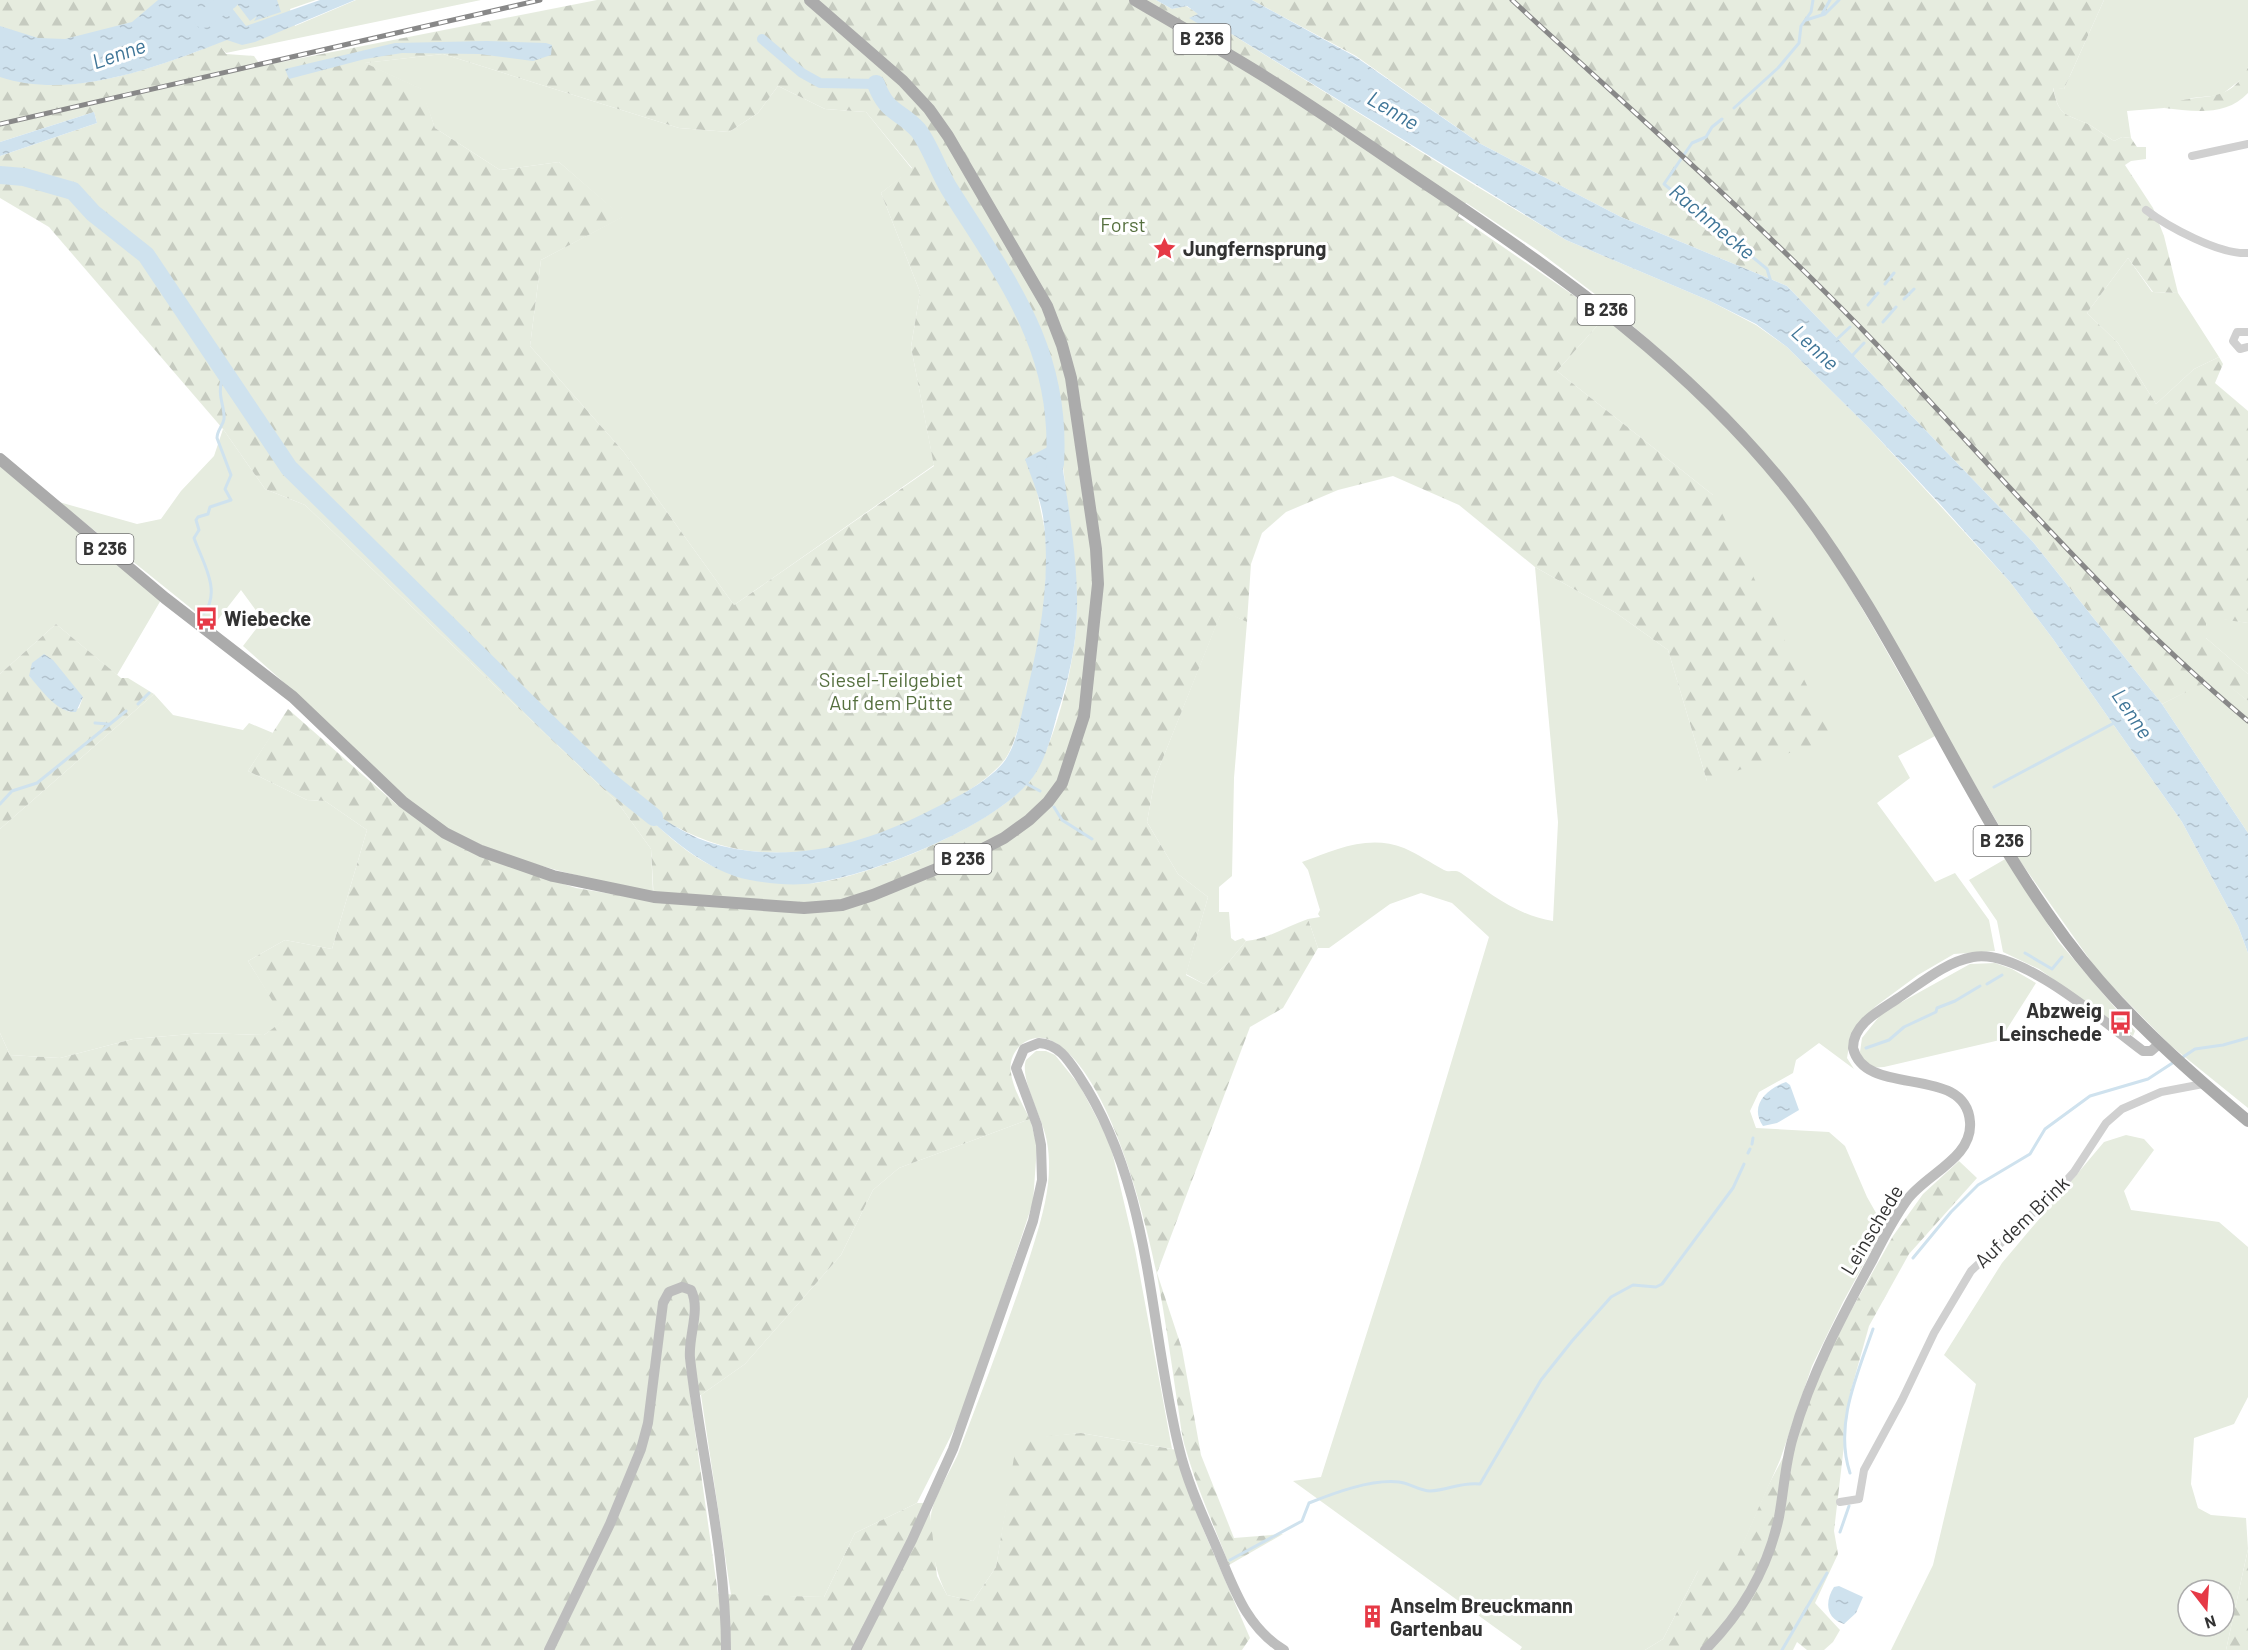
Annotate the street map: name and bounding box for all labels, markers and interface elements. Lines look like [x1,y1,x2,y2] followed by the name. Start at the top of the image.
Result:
[1174,24,1230,54] road number: B 236
[88,32,149,73] water label: Lenne
[1364,85,1424,135] water label: Lenne
[1665,178,1761,264] water label: Rachmecke
[1100,212,1146,236] park label: Forst
[1152,236,1178,262] place icon: Jungfernsprung
[1183,236,1326,260] place label: Jungfernsprung
[1578,295,1634,325] road number: B 236
[1787,319,1845,375] water label: Lenne
[76,534,134,564] road number: B 236
[193,606,219,632] bus stop icon: Wiebecke
[224,606,311,630] place label: Wiebecke
[819,667,963,714] park label: Siesel-Teilgebiet Auf dem Pütte
[2107,683,2159,743] water label: Lenne
[1974,826,2030,856] road number: B 236
[934,844,992,874] road number: B 236
[1999,998,2102,1045] place label: Abzweig Leinschede
[2107,1009,2133,1035] bus stop icon: Abzweig Leinschede
[1969,1170,2073,1272] street label: Auf dem Brink
[1835,1180,1907,1279] street label: Leinschede
[2176,1578,2236,1638] north arrow
[1390,1593,1573,1640] place label: Anselm Breuckmann Gartenbau
[1359,1604,1385,1630] building icon: Anselm Breuckmann Gartenbau
[2203,1612,2218,1633] text: N

